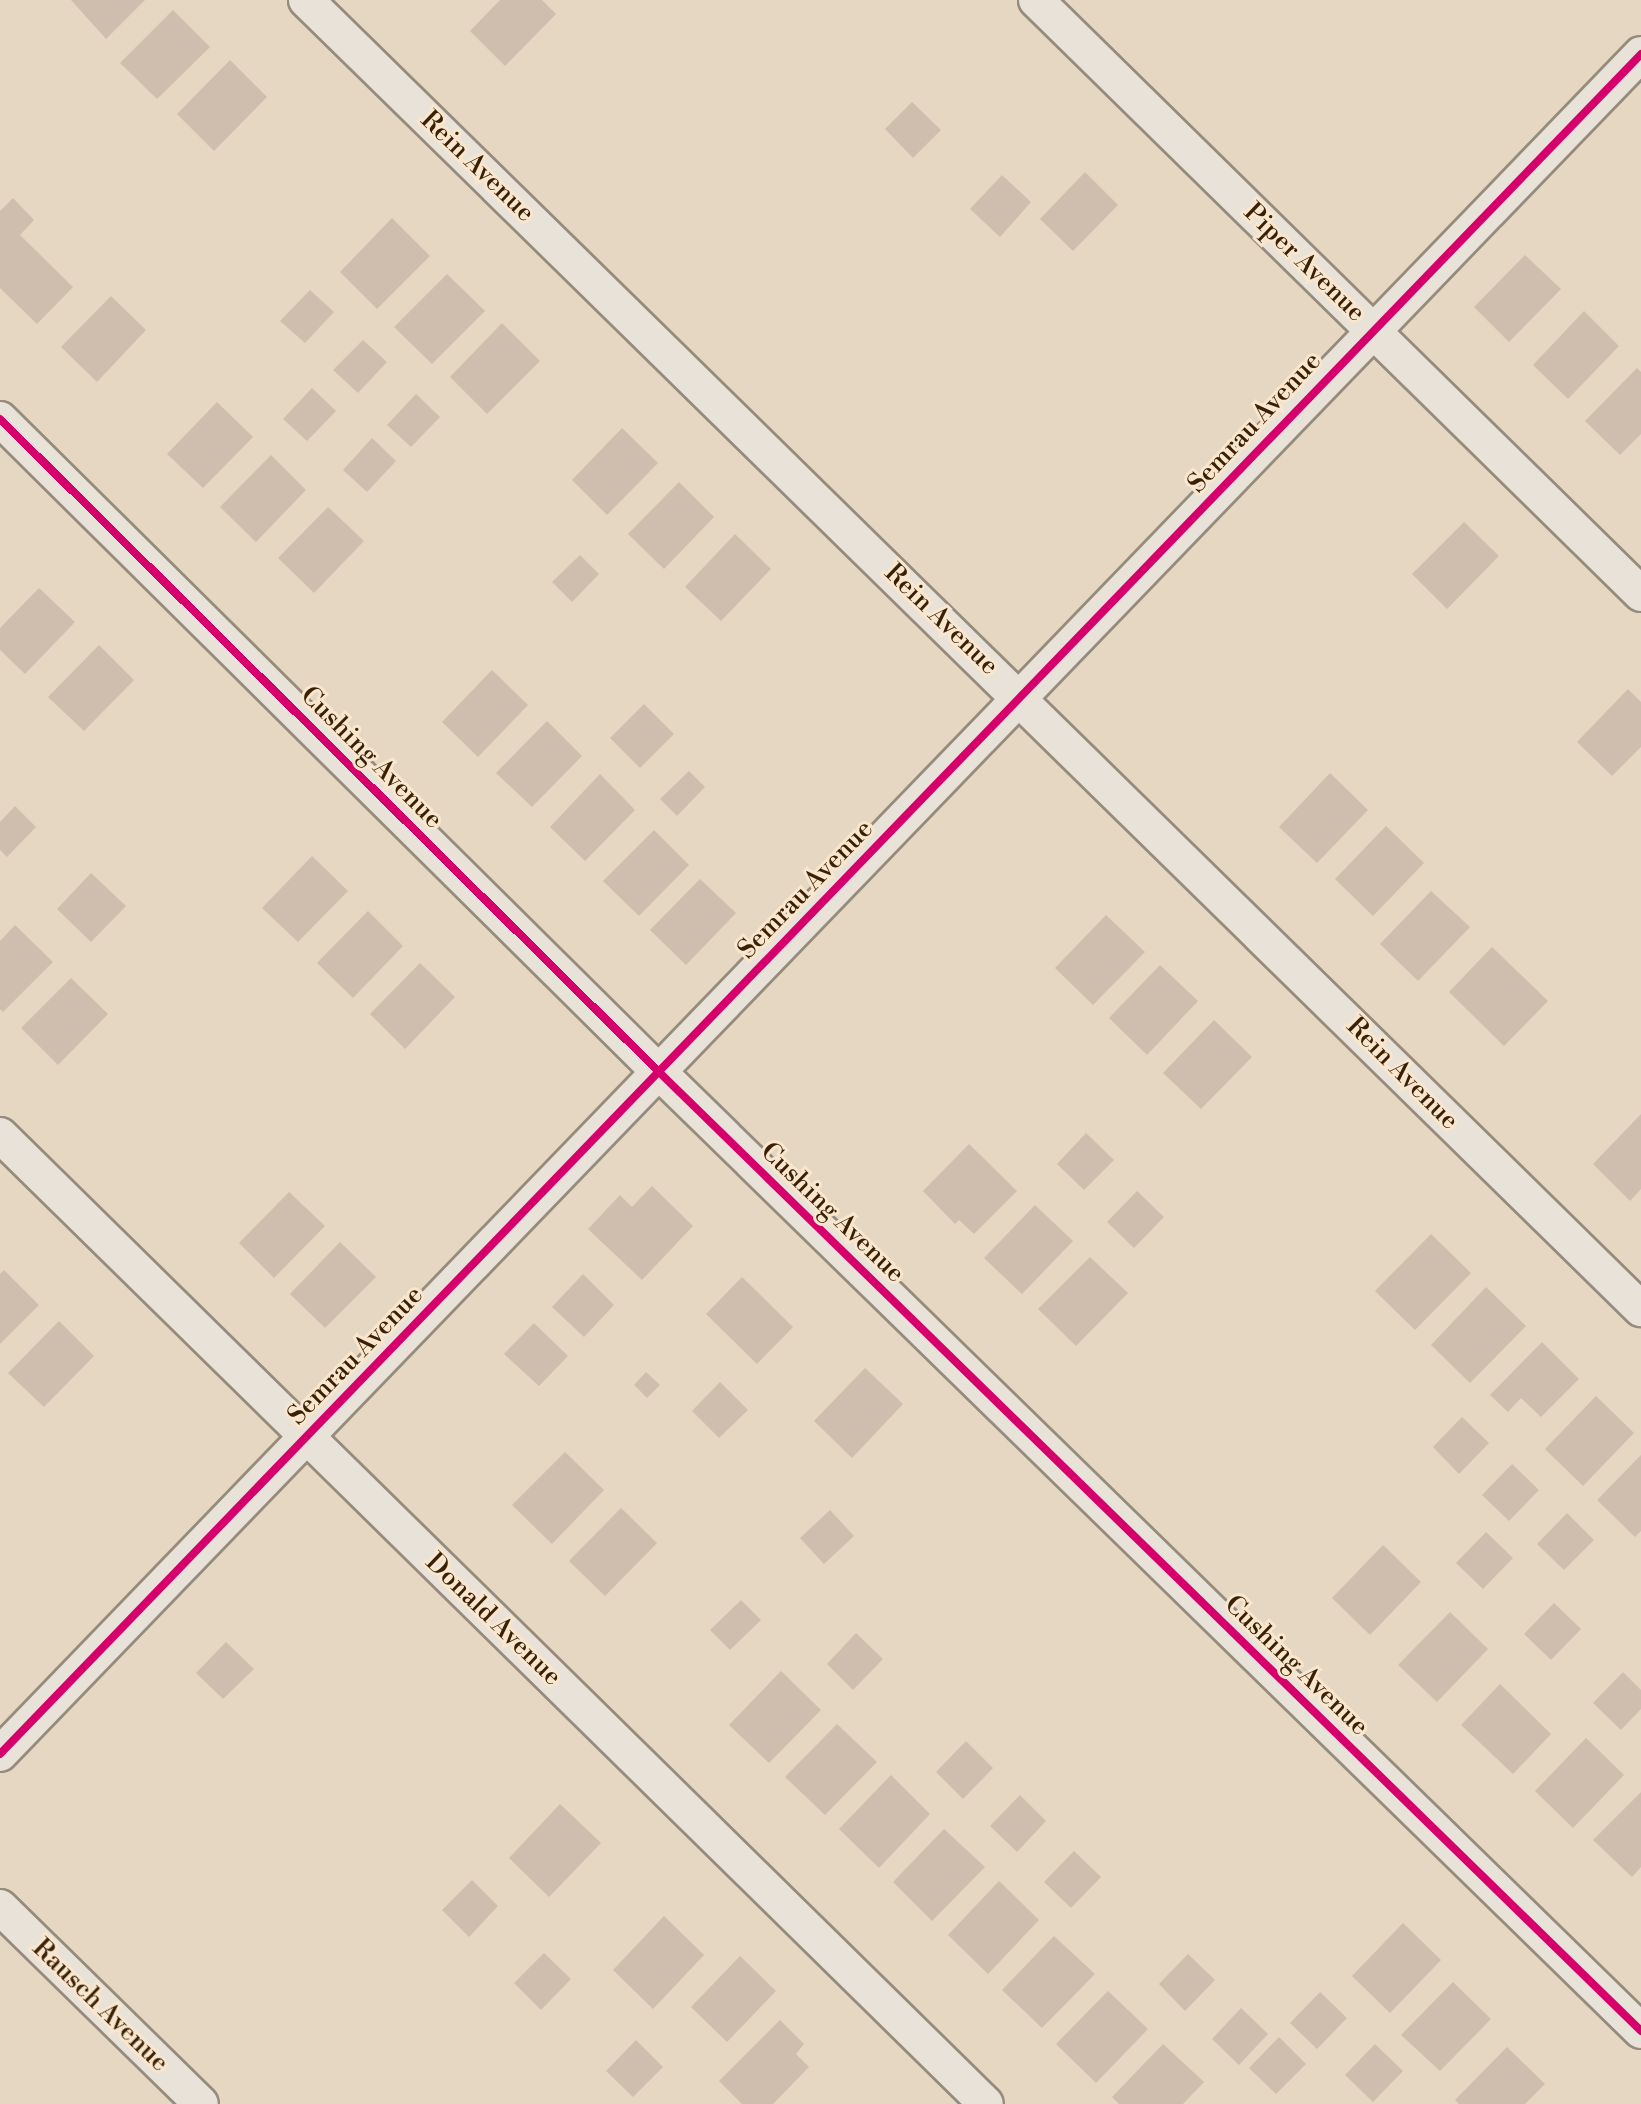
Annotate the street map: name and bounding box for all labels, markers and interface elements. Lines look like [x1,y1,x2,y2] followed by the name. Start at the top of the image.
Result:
[414,105,540,229] street label: Rein Avenue
[1237,197,1371,329] street label: Piper Avenue
[1182,346,1328,500] street label: Semrau Avenue
[878,558,1004,682] street label: Rein Avenue
[293,680,449,836] street label: Cushing Avenue
[732,814,880,966] street label: Semrau Avenue
[1339,1011,1465,1137] street label: Rein Avenue
[753,1136,911,1290] street label: Cushing Avenue
[282,1280,430,1432] street label: Semrau Avenue
[419,1547,567,1693] street label: Donald Avenue
[1217,1589,1375,1743] street label: Cushing Avenue
[25,1933,175,2079] street label: Rausch Avenue

